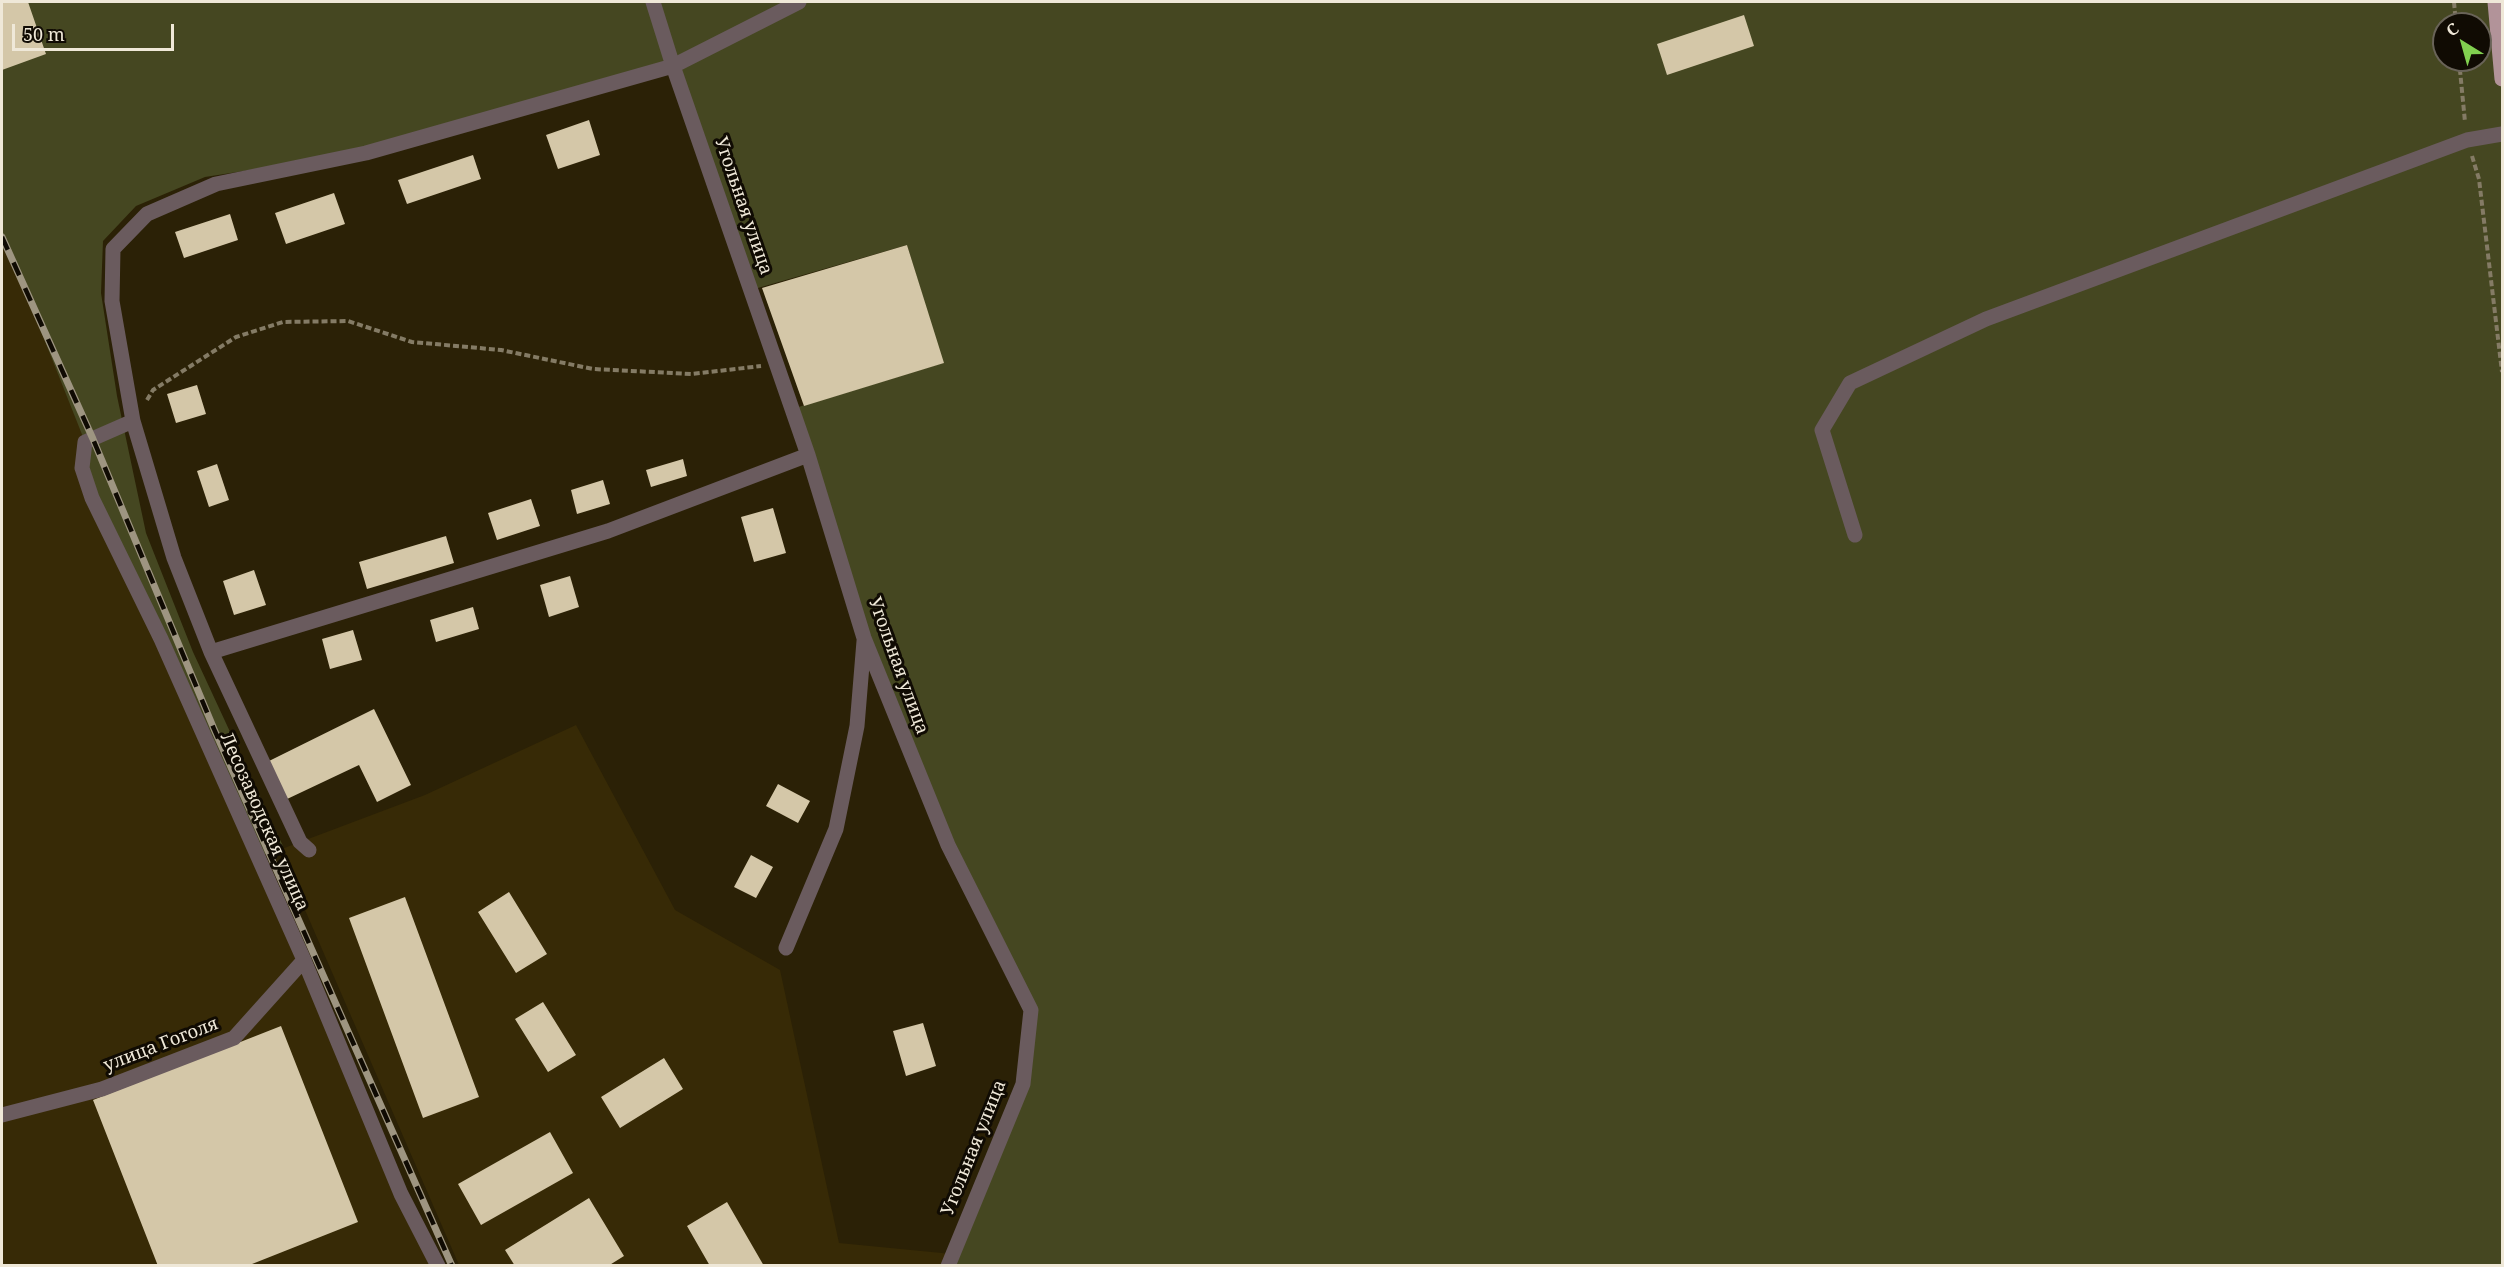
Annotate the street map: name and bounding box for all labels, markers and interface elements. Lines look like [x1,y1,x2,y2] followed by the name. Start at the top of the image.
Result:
[15,12,177,50] scale bar
[2432,12,2492,72] north arrow
[2442,17,2463,41] text: С
[23,22,65,46] text: 50 m
[709,134,777,278] street label: Угольная улица
[863,595,933,737] street label: Угольная улица
[215,730,313,914] street label: Лесозаводская улица
[101,1013,221,1077] street label: улица Гоголя
[937,1077,1011,1219] street label: Угольная улица

